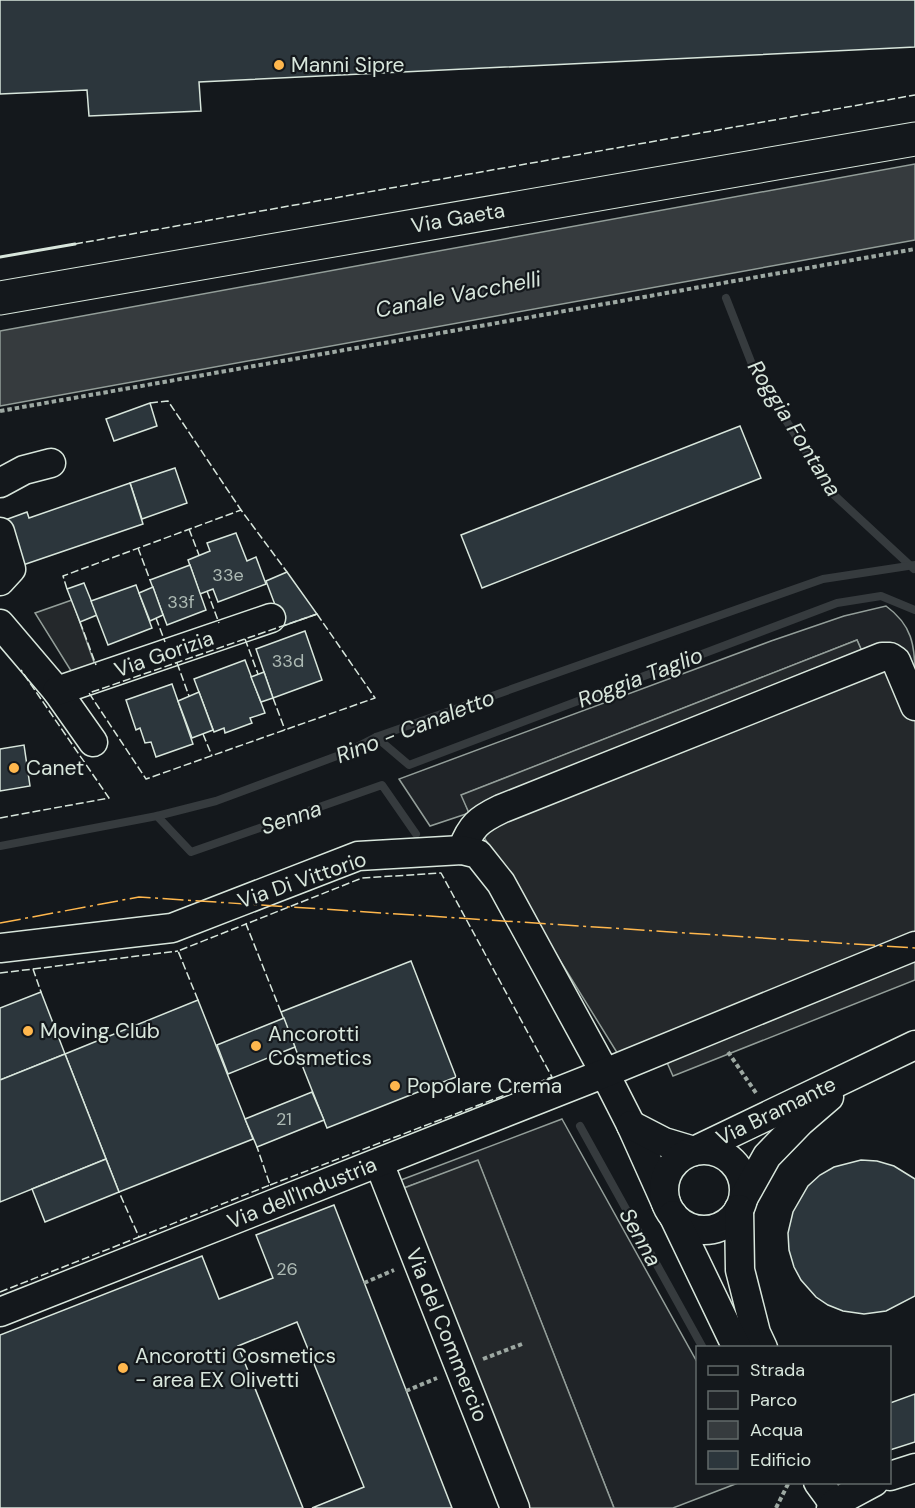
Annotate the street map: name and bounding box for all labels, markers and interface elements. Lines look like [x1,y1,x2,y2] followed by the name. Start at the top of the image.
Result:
[291,51,405,79] place label: Manni Sipre
[272,58,286,72] marker: Manni Sipre
[409,196,507,240] street label: Via Gaeta
[373,264,544,325] water label: Canale Vacchelli
[741,355,848,502] water label: Roggia Fontana
[212,563,244,587] house number: 33e
[167,590,195,614] house number: 33f
[111,624,217,684] street label: Via Gorizia
[573,640,707,715] water label: Roggia Taglio
[272,649,304,673] house number: 33d
[332,683,499,770] water label: Rino - Canaletto
[26,754,84,782] place label: Canet
[7,761,21,775] marker: Canet
[257,794,326,841] water label: Senna
[234,845,370,915] street label: Via Di Vittorio
[40,1017,160,1045] place label: Moving Club
[268,1020,372,1072] place label: Ancorotti Cosmetics
[21,1024,35,1038] marker: Moving Club
[249,1039,263,1053] marker: Ancorotti Cosmetics
[711,1070,841,1152] street label: Via Bramante
[407,1072,562,1100] place label: Popolare Crema
[388,1079,402,1093] marker: Popolare Crema
[276,1107,292,1131] house number: 21
[223,1150,381,1236] street label: Via dell'Industria
[613,1203,668,1272] water label: Senna
[399,1244,495,1426] street label: Via del Commercio
[276,1257,298,1281] house number: 26
[135,1342,336,1394] place label: Ancorotti Cosmetics - area EX Olivetti
[696,1346,891,1484] legend
[750,1358,805,1382] text: Strada
[116,1361,130,1375] marker: Ancorotti Cosmetics - area EX Olivetti
[750,1388,797,1412] text: Parco
[750,1418,803,1442] text: Acqua
[750,1448,811,1472] text: Edificio

